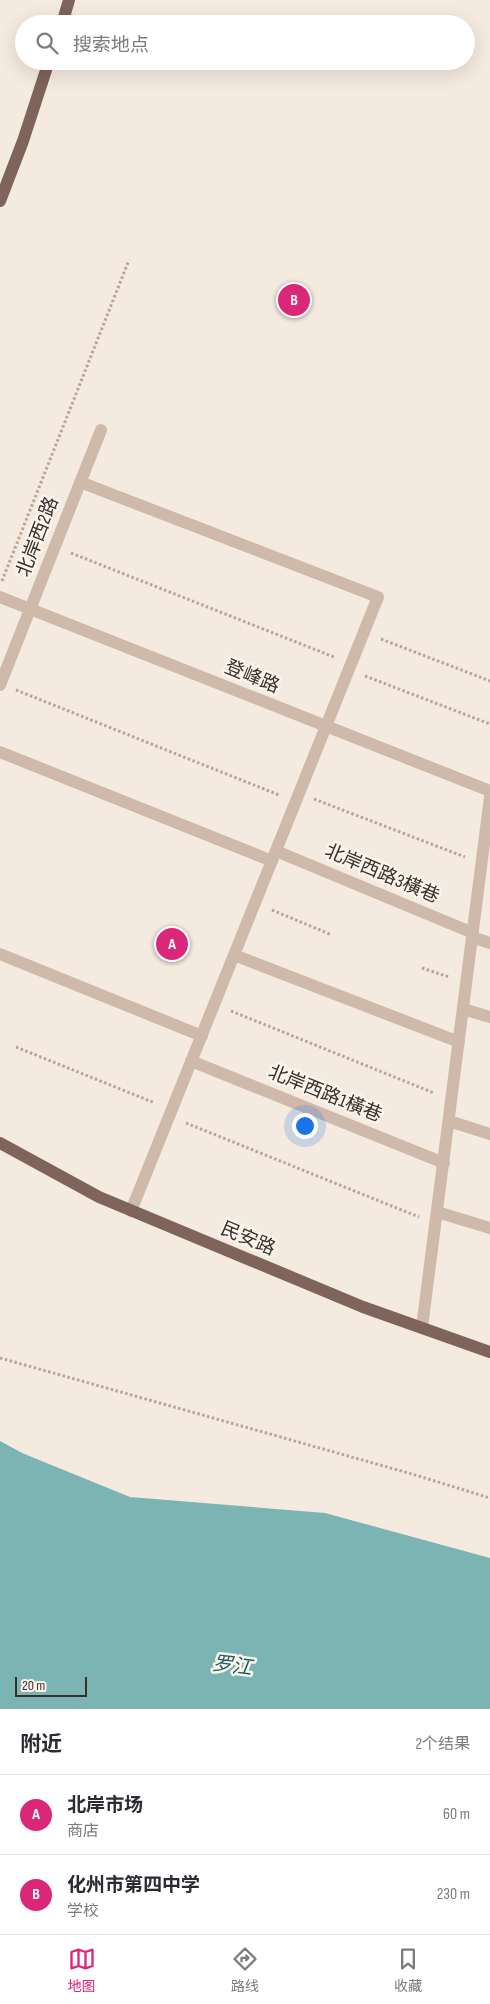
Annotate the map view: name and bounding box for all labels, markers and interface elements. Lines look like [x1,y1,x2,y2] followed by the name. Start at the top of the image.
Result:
[15,15,475,70] search box
[33,29,61,57] icon: search
[73,34,149,57] text: 搜索地点
[278,281,310,319] pin: B
[12,494,64,580] street label: 北岸西2路
[221,656,283,698] street label: 登峰路
[321,840,443,908] street label: 北岸西路3橫巷
[156,925,188,963] pin: A
[265,1061,385,1127] street label: 北岸西路1橫巷
[292,1113,318,1139] your location
[217,1217,279,1261] street label: 民安路
[211,1652,255,1681] water label: 罗江
[15,1674,88,1697] scale bar
[22,1677,45,1694] text: 20 m
[20,1732,62,1757] text: 附近
[415,1735,470,1754] text: 2个结果
[67,1794,143,1817] text: 北岸市场
[32,1805,40,1824] text: A
[443,1805,470,1824] text: 60 m
[67,1822,99,1841] text: 商店
[67,1874,200,1897] text: 化州市第四中学
[32,1885,40,1904] text: B
[437,1885,470,1904] text: 230 m
[67,1902,99,1921] text: 学校
[68,1945,96,1995] tab: 地图
[231,1945,259,1995] tab: 路线
[394,1945,422,1995] tab: 收藏

